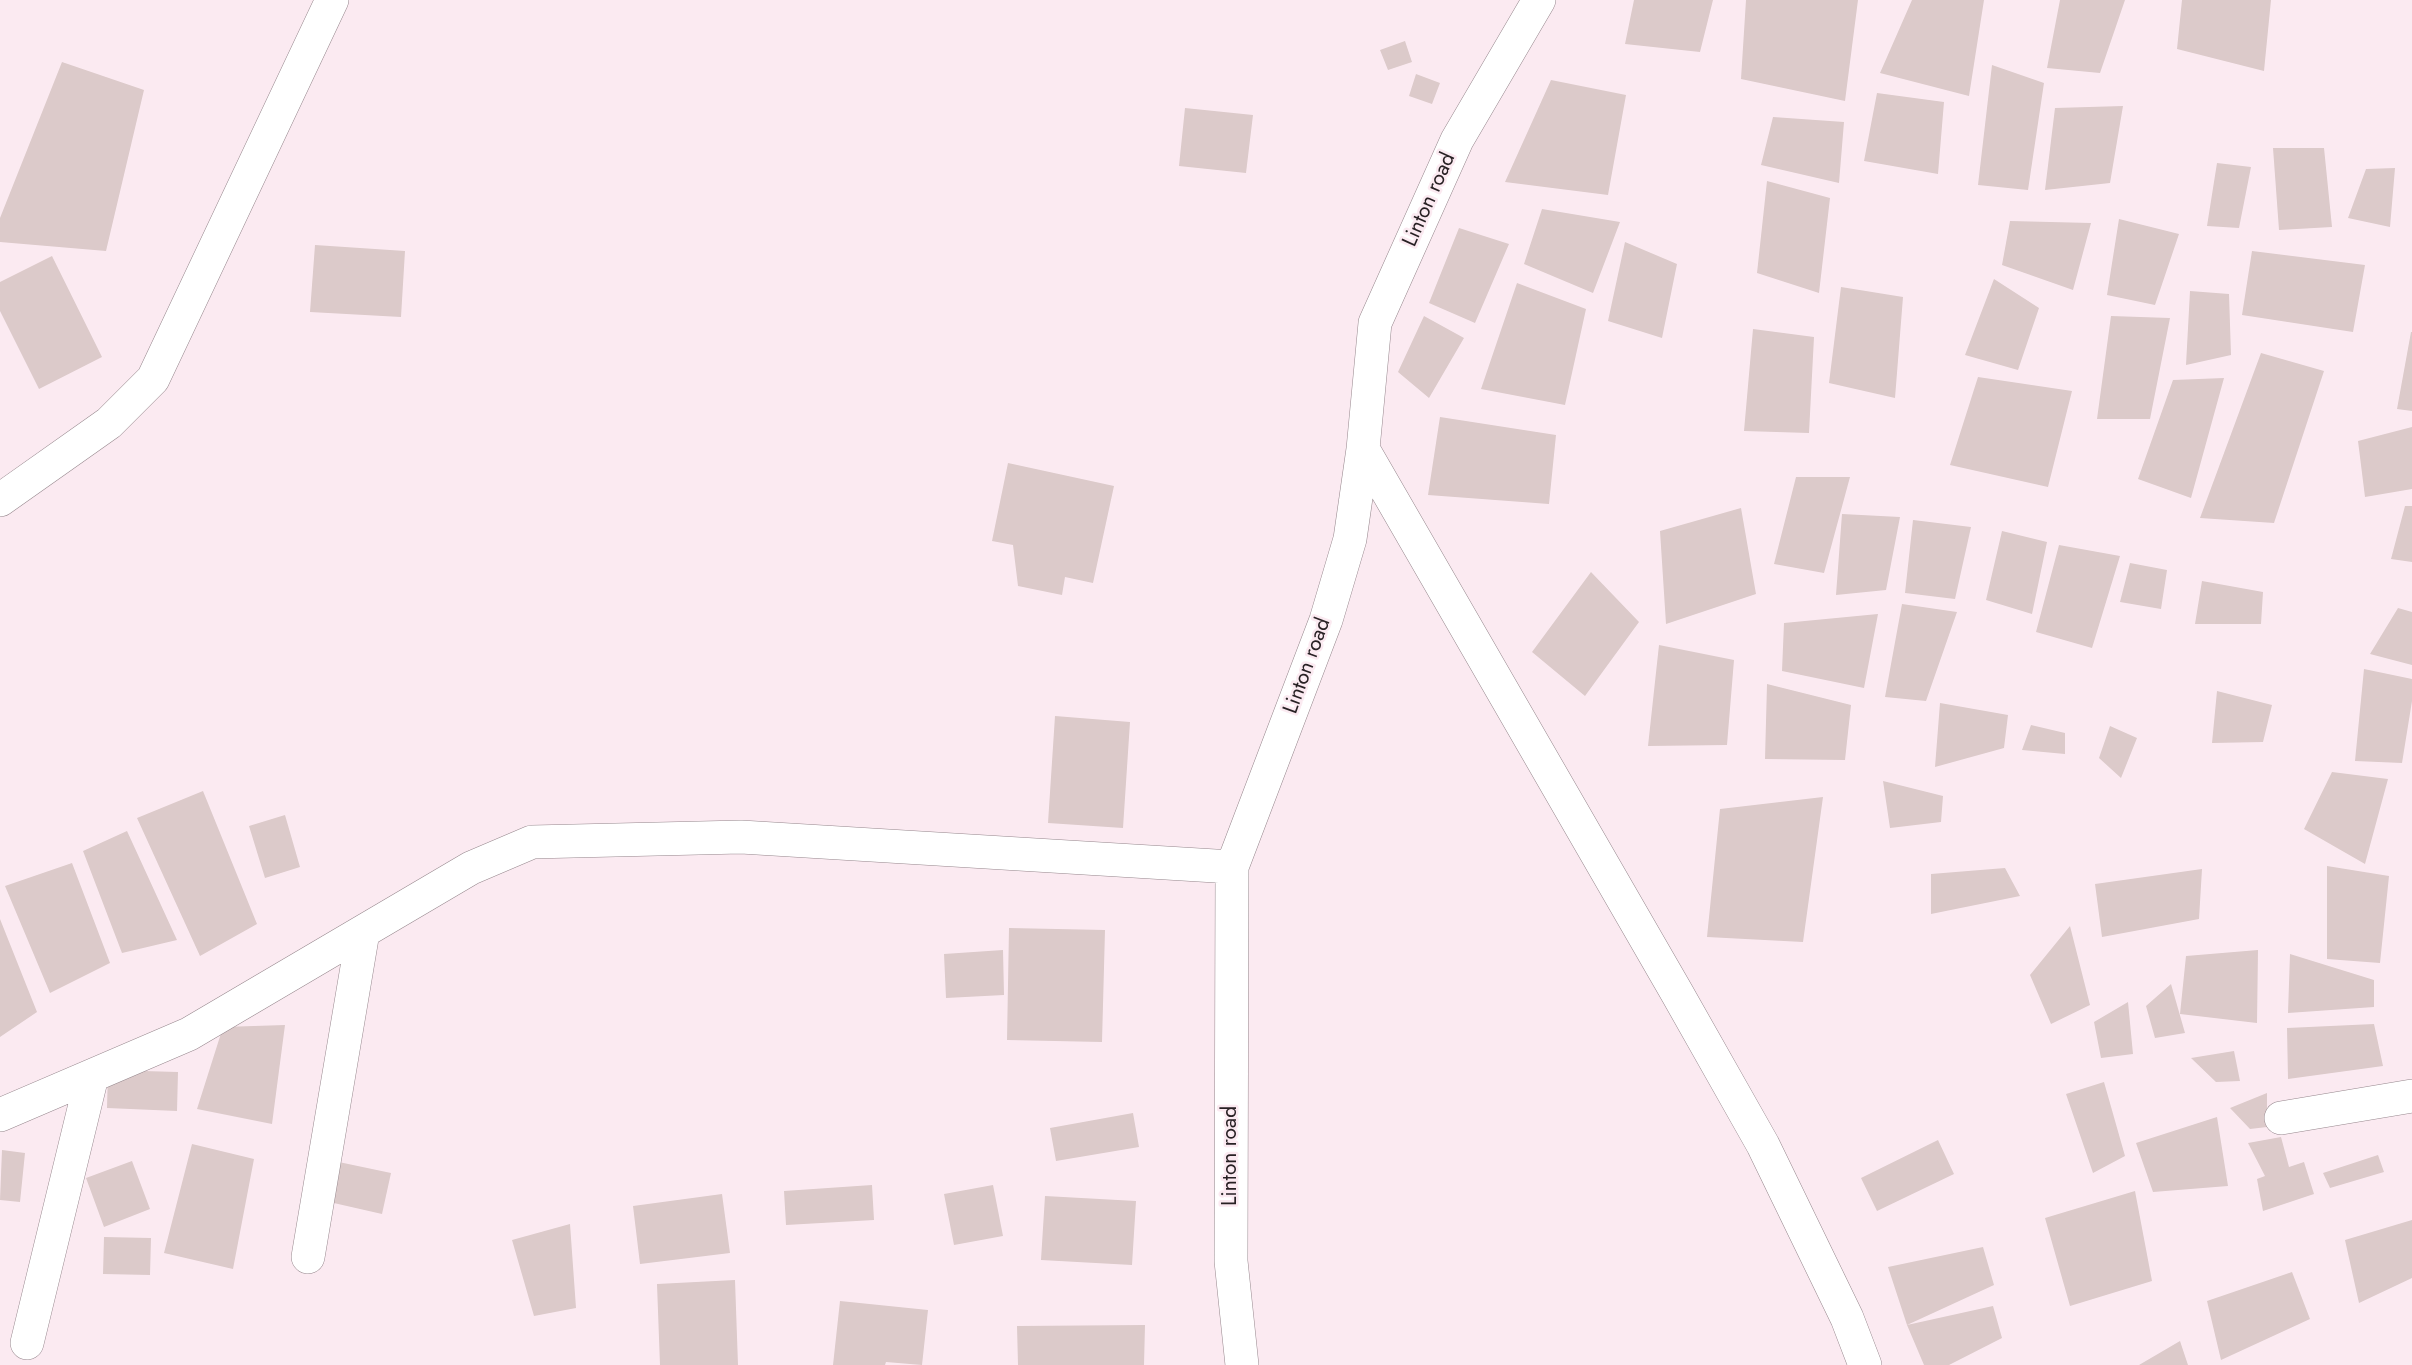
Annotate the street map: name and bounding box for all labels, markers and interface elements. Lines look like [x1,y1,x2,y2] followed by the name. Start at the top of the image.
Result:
[1398,149,1462,251] street label: Linton road
[1279,615,1337,717] street label: Linton road
[1218,1106,1244,1206] street label: Linton road

